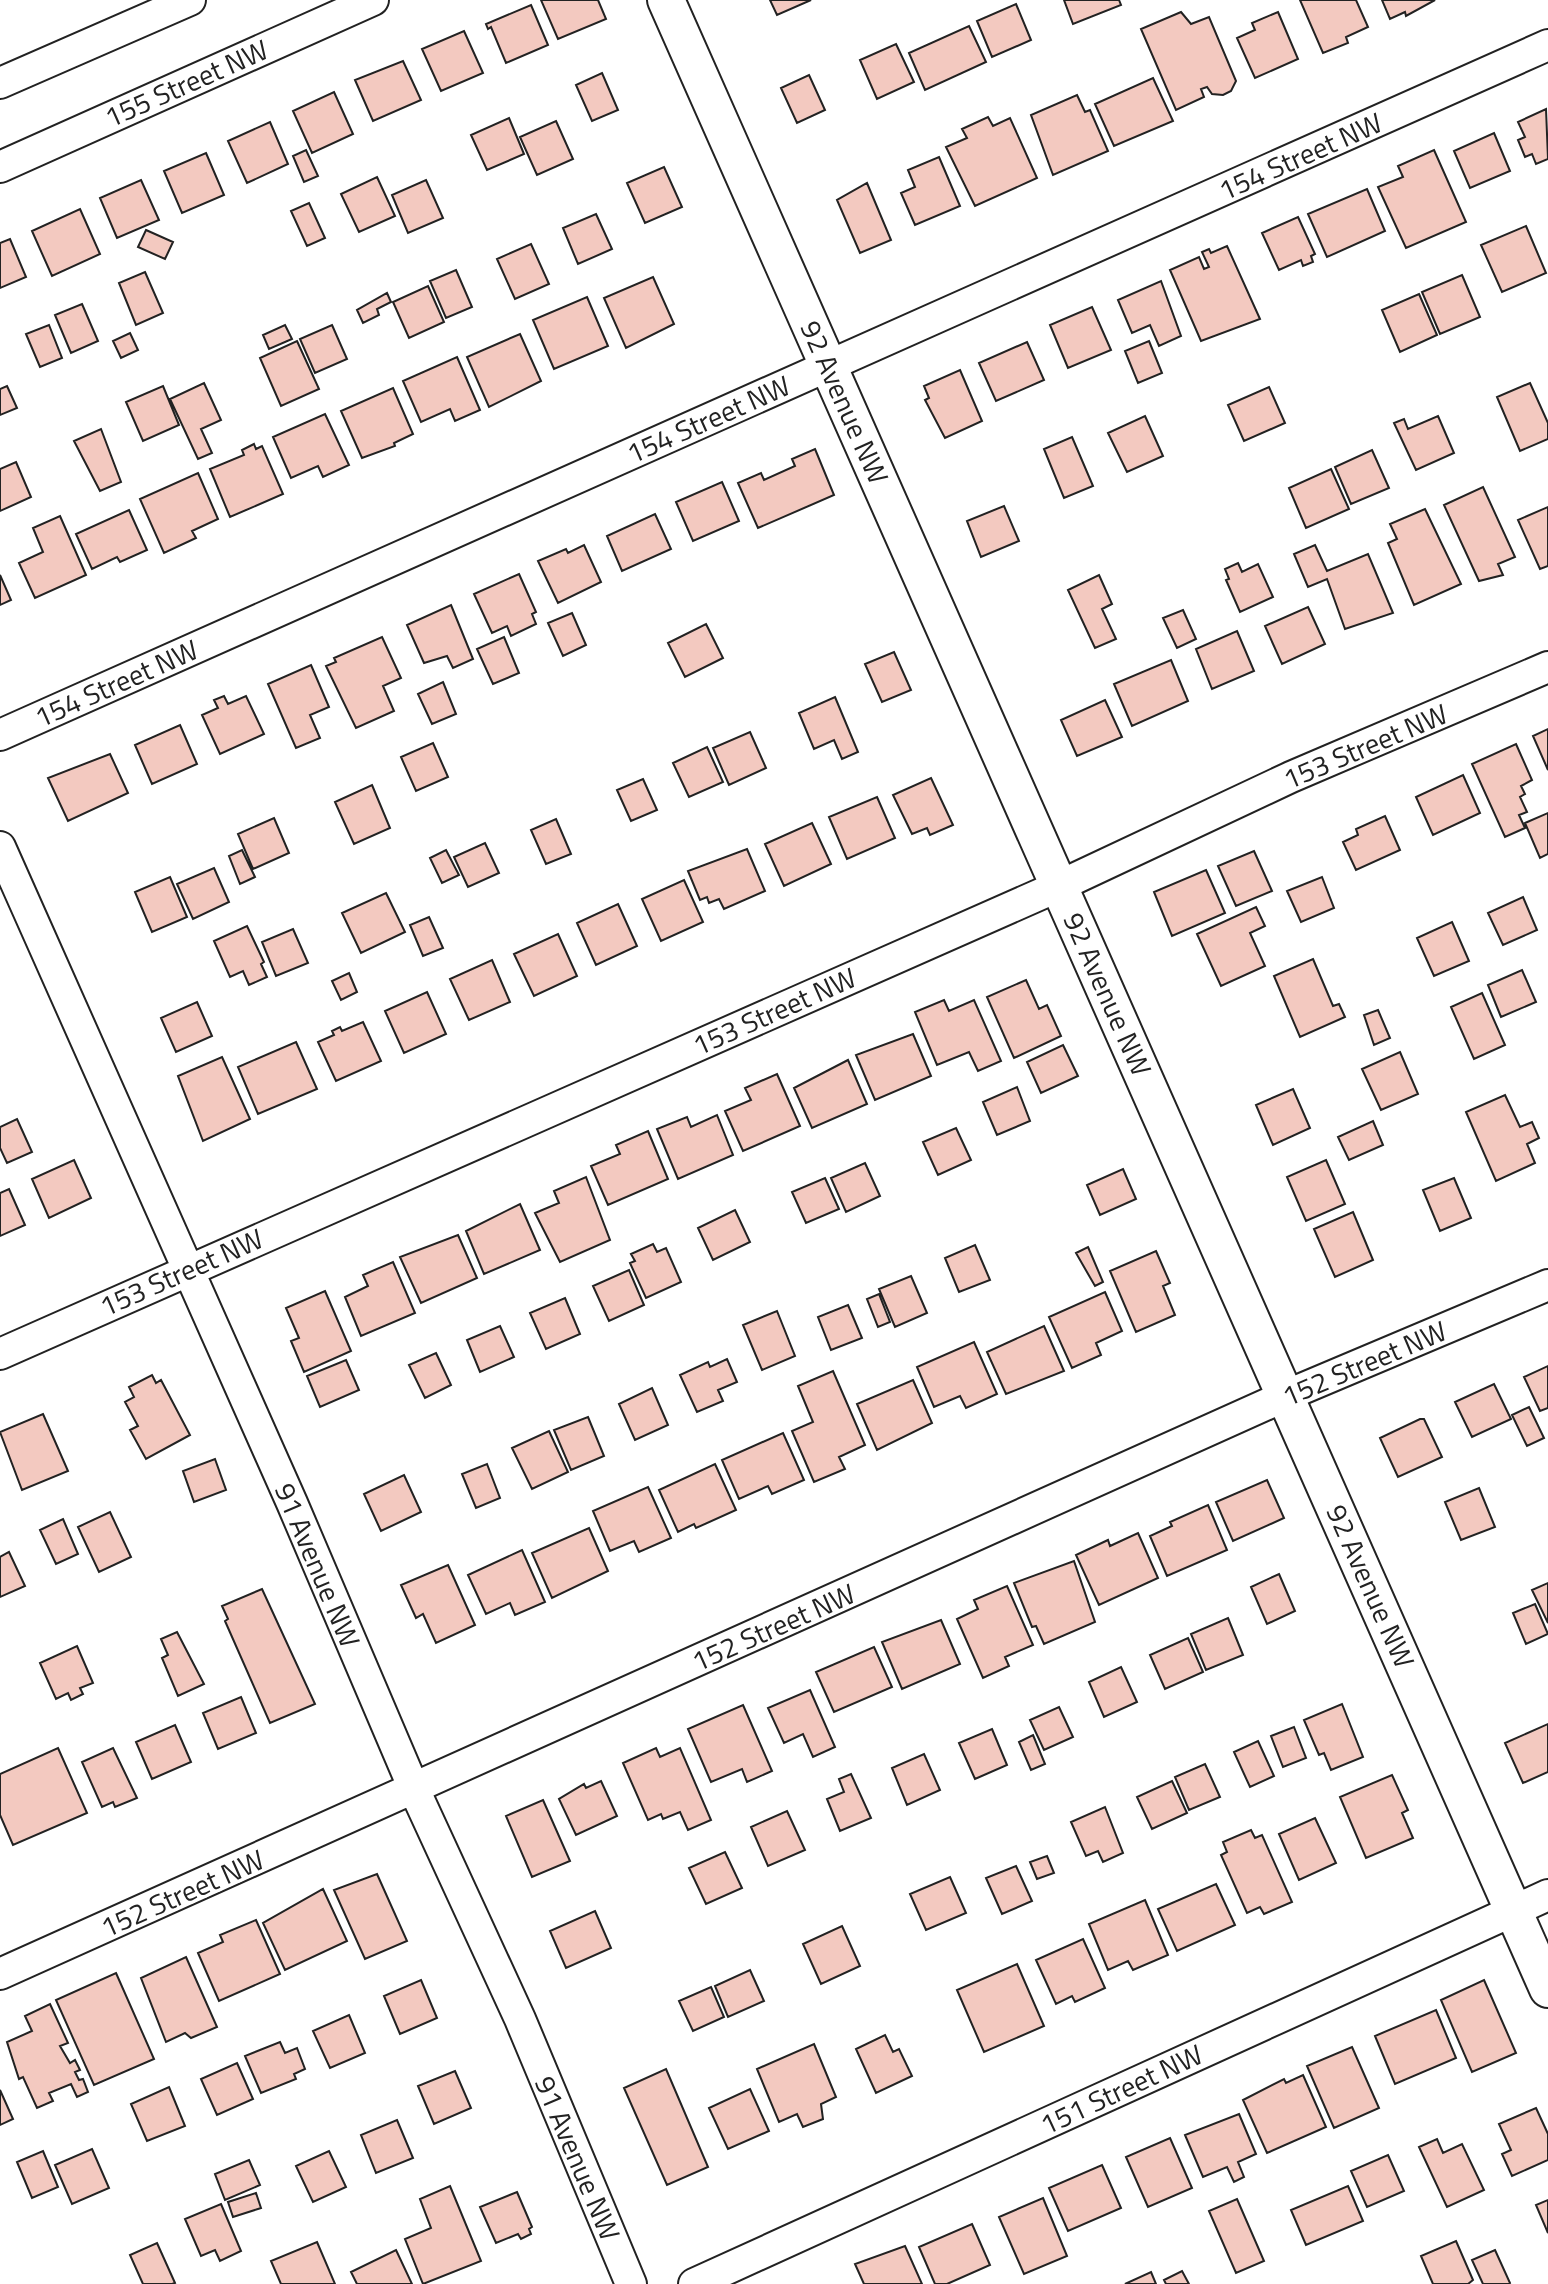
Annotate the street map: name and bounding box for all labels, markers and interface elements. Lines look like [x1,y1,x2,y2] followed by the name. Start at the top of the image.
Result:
[97,28,275,138] street label: 155 Street NW
[1211,101,1389,211] street label: 154 Street NW
[790,313,900,491] street label: 92 Avenue NW
[619,364,797,474] street label: 154 Street NW
[27,628,205,738] street label: 154 Street NW
[1276,692,1454,800] street label: 153 Street NW
[1053,905,1163,1083] street label: 92 Avenue NW
[685,956,863,1066] street label: 153 Street NW
[92,1217,270,1327] street label: 153 Street NW
[1275,1309,1453,1417] street label: 152 Street NW
[264,1476,372,1654] street label: 91 Avenue NW
[1316,1497,1426,1675] street label: 92 Avenue NW
[684,1572,862,1682] street label: 152 Street NW
[93,1838,271,1948] street label: 152 Street NW
[1032,2032,1210,2146] street label: 151 Street NW
[524,2069,632,2247] street label: 91 Avenue NW

